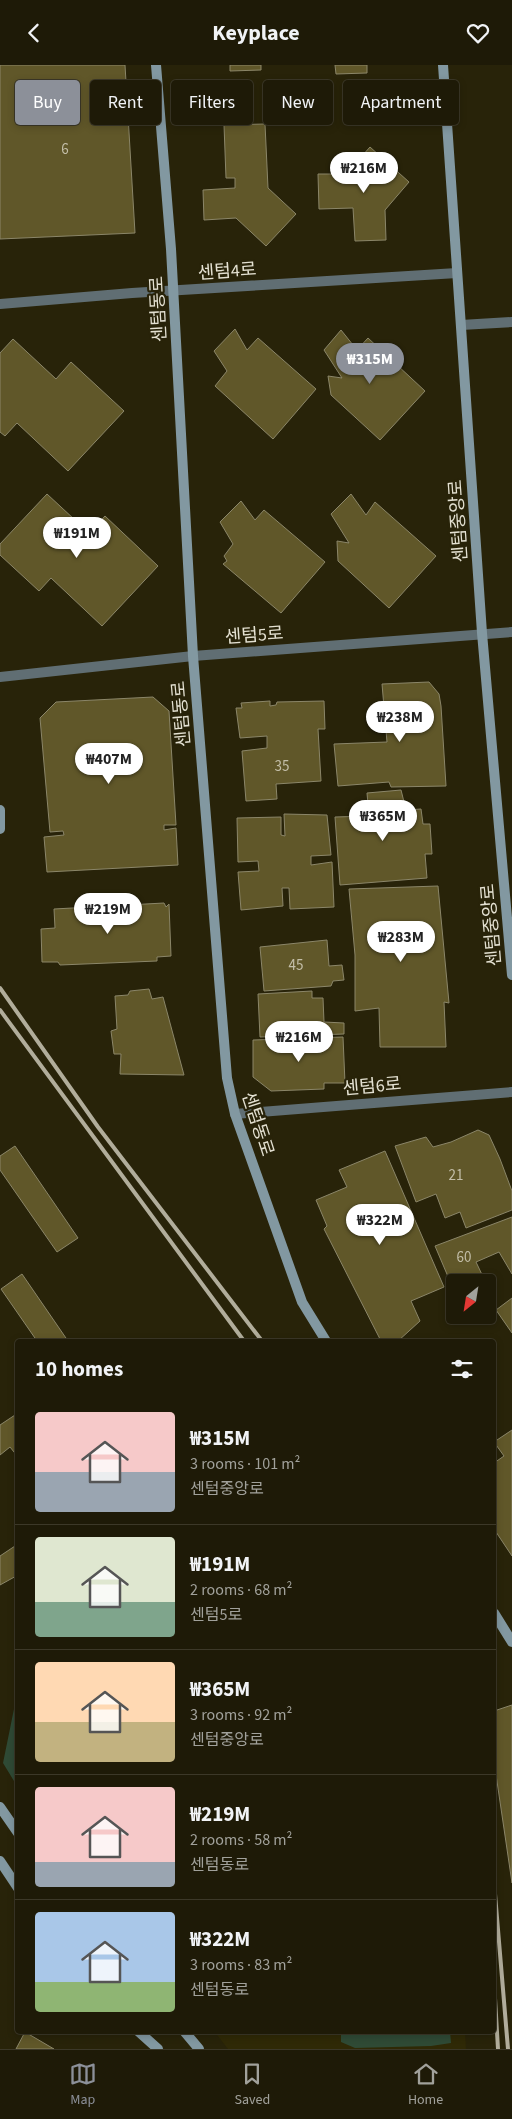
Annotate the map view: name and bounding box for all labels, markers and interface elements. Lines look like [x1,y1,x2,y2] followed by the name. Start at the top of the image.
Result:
[212,17,300,49] text: Keyplace
[20,19,48,47] icon: back
[464,19,492,47] icon: heart
[15,80,80,125] chip: Buy
[90,80,161,125] chip: Rent
[171,80,253,125] chip: Filters
[263,80,333,125] chip: New
[343,80,459,125] chip: Apartment
[61,139,69,160] house number: 6
[329,151,399,194] pin: ₩216M
[341,157,387,179] text: ₩216M
[197,257,257,286] street label: 센텀4로
[144,275,173,343] street label: 센텀동로
[335,343,405,385] pin: ₩315M
[347,348,393,370] text: ₩315M
[443,479,474,563] street label: 센텀중앙로
[42,517,112,559] pin: ₩191M
[54,522,100,544] text: ₩191M
[224,621,284,650] street label: 센텀5로
[166,680,197,748] street label: 센텀동로
[365,701,435,743] pin: ₩238M
[377,706,423,728] text: ₩238M
[74,743,144,785] pin: ₩407M
[86,748,132,770] text: ₩407M
[275,756,289,777] house number: 35
[348,799,418,842] pin: ₩365M
[360,805,406,827] text: ₩365M
[475,883,508,967] street label: 센텀중앙로
[73,893,143,935] pin: ₩219M
[85,898,131,920] text: ₩219M
[366,921,436,963] pin: ₩283M
[378,926,424,948] text: ₩283M
[289,955,303,976] house number: 45
[264,1021,334,1063] pin: ₩216M
[276,1026,322,1048] text: ₩216M
[342,1071,402,1102] street label: 센텀6로
[235,1089,280,1160] street label: 센텀동로
[449,1165,463,1186] house number: 21
[345,1203,415,1246] pin: ₩322M
[357,1209,403,1231] text: ₩322M
[457,1247,471,1268] house number: 60
[446,1274,496,1324] north arrow
[446,1274,496,1324] map controls
[35,1354,123,1384] text: 10 homes
[448,1355,476,1383] icon: filters
[190,1423,250,1453] text: ₩315M
[75,1432,135,1492] icon: home
[190,1453,300,1475] text: 3 rooms · 101 m²
[190,1478,264,1500] text: 센텀중앙로
[190,1549,250,1579] text: ₩191M
[75,1557,135,1617] icon: home
[190,1579,292,1601] text: 2 rooms · 68 m²
[190,1604,242,1626] text: 센텀5로
[190,1674,250,1704] text: ₩365M
[75,1682,135,1742] icon: home
[190,1704,292,1726] text: 3 rooms · 92 m²
[190,1729,264,1751] text: 센텀중앙로
[190,1799,250,1829] text: ₩219M
[75,1807,135,1867] icon: home
[190,1829,292,1851] text: 2 rooms · 58 m²
[190,1854,249,1876] text: 센텀동로
[190,1924,250,1954] text: ₩322M
[75,1932,135,1992] icon: home
[190,1954,292,1976] text: 3 rooms · 83 m²
[190,1979,249,2001] text: 센텀동로
[69,2060,97,2110] tab: Map
[234,2060,270,2110] tab: Saved
[408,2060,443,2110] tab: Home

